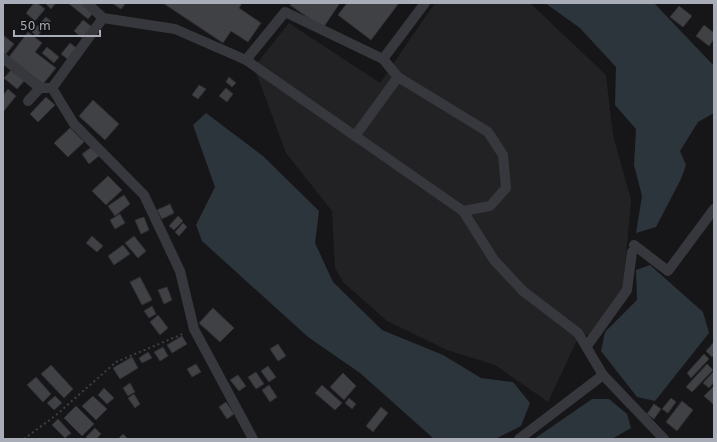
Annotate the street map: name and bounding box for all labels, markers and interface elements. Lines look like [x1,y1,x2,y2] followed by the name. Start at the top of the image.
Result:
[14,12,100,38] scale bar
[20,19,51,33] text: 50 m

